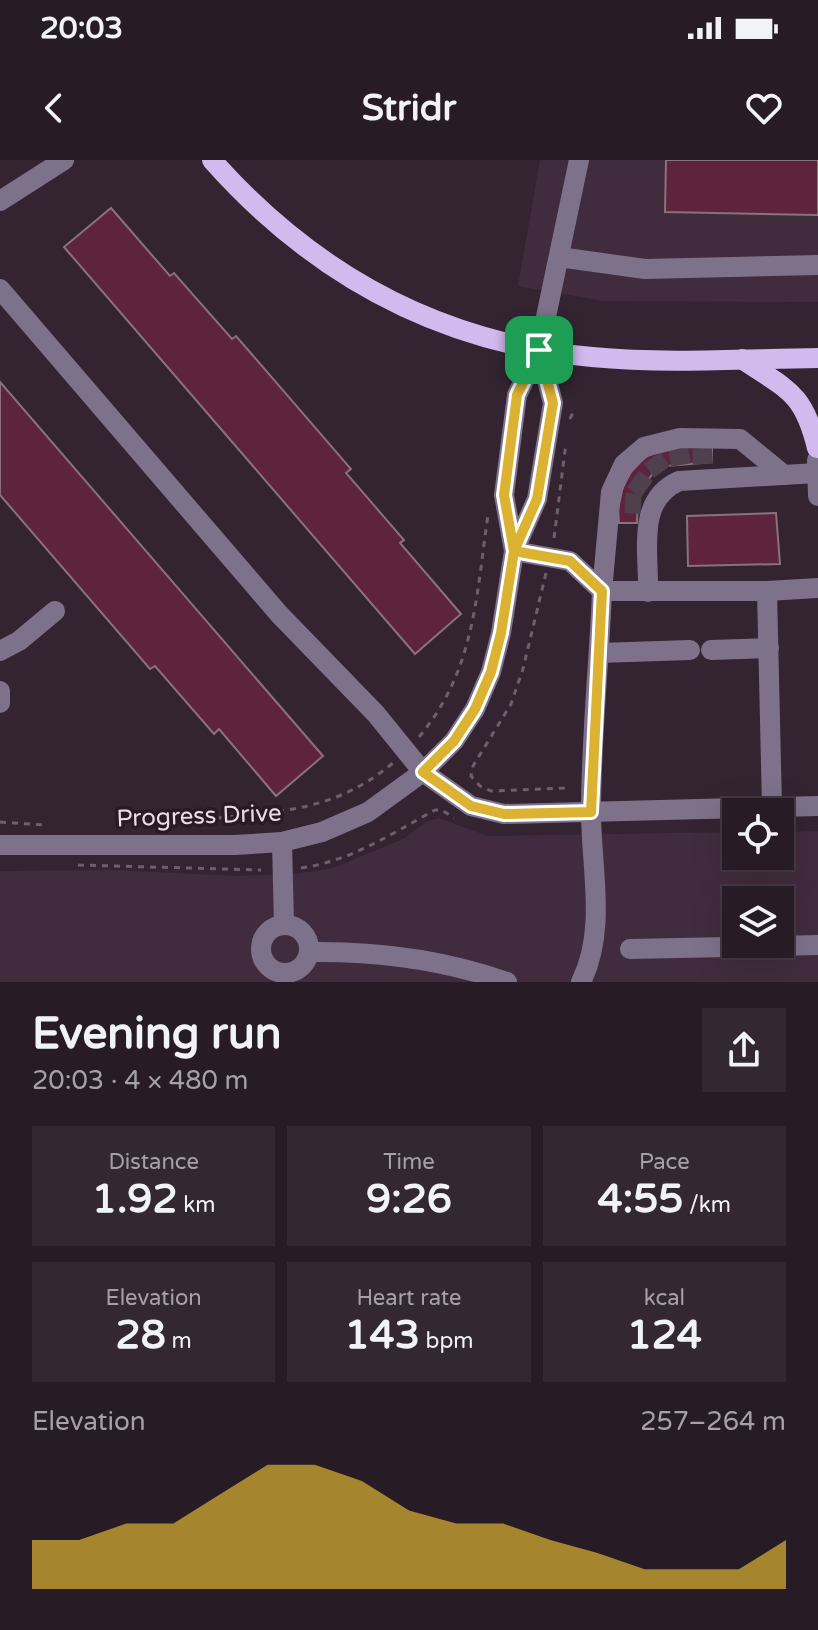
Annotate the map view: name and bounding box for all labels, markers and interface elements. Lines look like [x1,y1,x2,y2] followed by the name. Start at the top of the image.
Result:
[40,10,123,47] text: 20:03
[32,86,76,130] icon: back
[742,86,786,130] icon: heart
[362,87,456,130] text: Stridr
[505,316,573,384] pin
[517,328,561,372] icon: arrive
[722,798,794,958] map controls
[722,798,794,870] button: locate
[116,799,282,833] street label: Progress Drive
[722,886,794,958] button: layers
[32,1008,281,1061] text: Evening run
[702,1008,786,1092] button: share
[32,1065,248,1096] text: 20:03 · 4 × 480 m
[108,1149,199,1175] text: Distance
[383,1149,435,1175] text: Time
[639,1149,690,1175] text: Pace
[92,1175,178,1223] text: 1.92
[366,1175,452,1223] text: 9:26
[598,1175,683,1223] text: 4:55
[178,1192,216,1218] text: km
[683,1192,731,1218] text: /km
[106,1285,202,1311] text: Elevation
[357,1285,461,1311] text: Heart rate
[644,1285,685,1311] text: kcal
[116,1311,166,1359] text: 28
[344,1311,420,1359] text: 143
[627,1311,702,1359] text: 124
[166,1328,192,1354] text: m
[420,1328,474,1354] text: bpm
[32,1406,146,1437] text: Elevation
[640,1406,786,1437] text: 257–264 m

